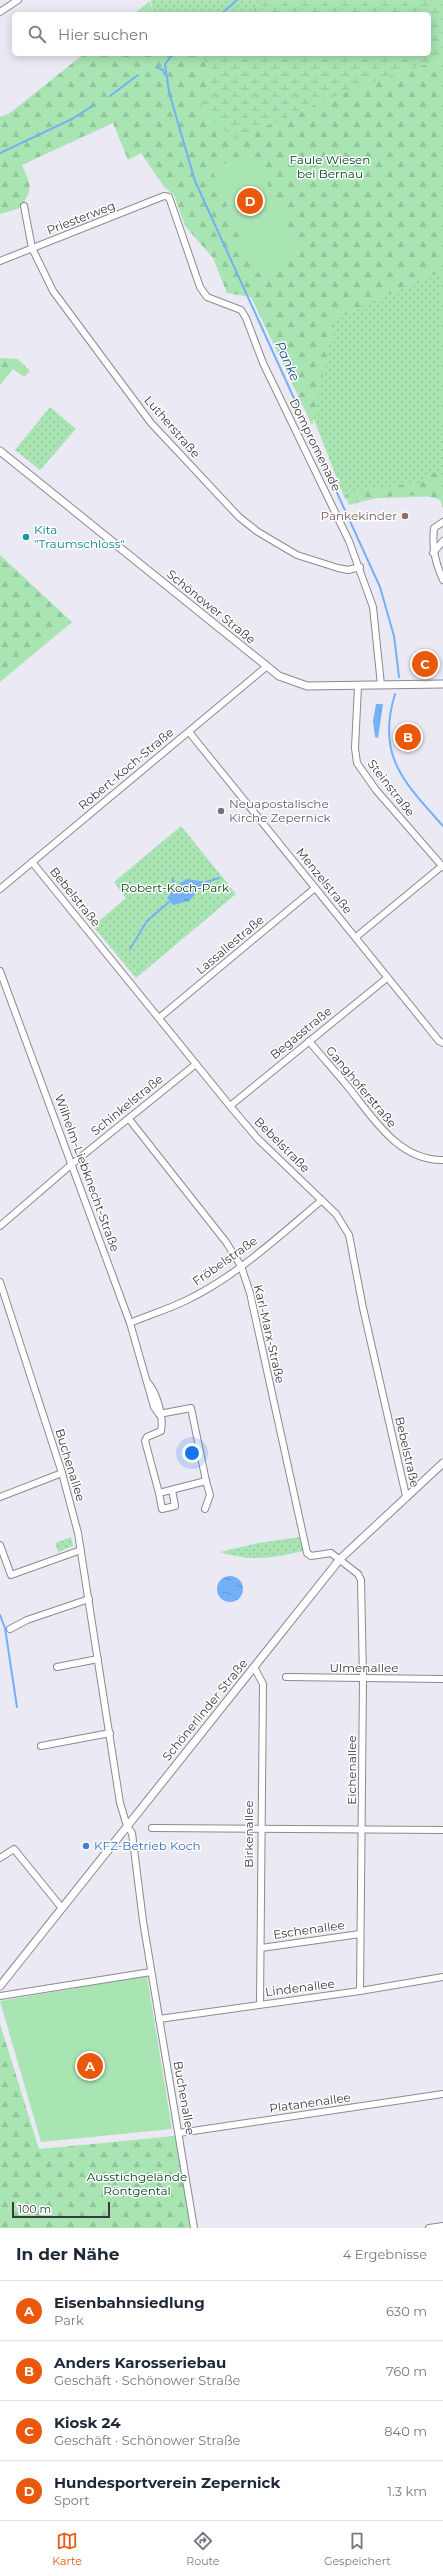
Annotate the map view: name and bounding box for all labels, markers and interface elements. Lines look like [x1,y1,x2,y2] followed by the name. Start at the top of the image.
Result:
[12,12,431,56] search box
[26,23,48,45] icon: search
[58,25,148,44] text: Hier suchen
[290,152,370,181] park label: Faule Wiesen bei Bernau
[237,186,263,216] pin: D
[44,198,117,237] street label: Priesterweg
[272,339,304,384] water label: Panke
[141,393,203,461] street label: Lutherstraße
[287,396,344,493] street label: Dompromenade
[320,508,397,523] place label: Pankekinder
[400,511,410,521] marker: Pankekinder
[34,522,125,551] place label: Kita "Traumschloss"
[21,532,31,542] marker: Kita "Traumschloss"
[164,566,259,647] street label: Schönower Straße
[412,649,438,679] pin: C
[395,722,421,752] pin: B
[75,724,176,813] street label: Robert-Koch-Straße
[365,756,418,819] street label: Steinstraße
[229,796,332,825] place label: Neuapostalische Kirche Zepernick
[216,806,226,816] marker: Neuapostalische Kirche Zepernick
[293,845,356,917] street label: Menzelstraße
[47,864,104,930] street label: Bebelstraße
[121,880,230,895] park label: Robert-Koch-Park
[193,912,267,977] street label: Lassallestraße
[267,1003,334,1062] street label: Begasstraße
[323,1043,400,1130] street label: Ganghoferstraße
[88,1071,166,1138] street label: Schinkelstraße
[52,1092,123,1254] street label: Wilhelm-Liebknecht-Straße
[251,1114,313,1176] street label: Bebelstraße
[189,1233,260,1288] street label: Fröbelstraße
[251,1283,288,1385] street label: Karl-Marx-Straße
[392,1415,423,1489] street label: Bebelstraße
[52,1427,89,1503] street label: Buchenallee
[182,1443,202,1463] your location
[159,1656,250,1764] street label: Schönerlinder Straße
[330,1660,398,1675] street label: Ulmenallee
[344,1735,359,1805] street label: Eichenallee
[241,1800,256,1868] street label: Birkenallee
[94,1838,201,1853] place label: KFZ-Betrieb Koch
[81,1841,91,1851] marker: KFZ-Betrieb Koch
[272,1917,346,1942] street label: Eschenallee
[264,1976,336,1999] street label: Lindenallee
[77,2051,103,2081] pin: A
[171,2060,198,2136] street label: Buchenallee
[268,2089,352,2116] street label: Platanenallee
[87,2169,187,2198] park label: Ausstichgelände Röntgental
[12,2200,110,2219] scale bar
[18,2202,51,2216] text: 100 m
[16,2244,120,2264] text: In der Nähe
[343,2246,427,2262] text: 4 Ergebnisse
[54,2293,205,2312] text: Eisenbahnsiedlung
[24,2303,34,2319] text: A
[386,2303,427,2319] text: 630 m
[54,2312,84,2328] text: Park
[54,2353,226,2372] text: Anders Karosseriebau
[24,2363,34,2379] text: B
[386,2363,427,2379] text: 760 m
[54,2372,240,2388] text: Geschäft · Schönower Straße
[54,2413,121,2432] text: Kiosk 24
[24,2423,34,2439] text: C
[384,2423,427,2439] text: 840 m
[54,2432,240,2448] text: Geschäft · Schönower Straße
[54,2473,280,2492] text: Hundesportverein Zepernick
[24,2483,34,2499] text: D
[387,2483,427,2499] text: 1.3 km
[54,2492,90,2508] text: Sport
[52,2530,82,2568] tab: Karte
[186,2530,219,2568] tab: Route
[324,2530,391,2568] tab: Gespeichert

